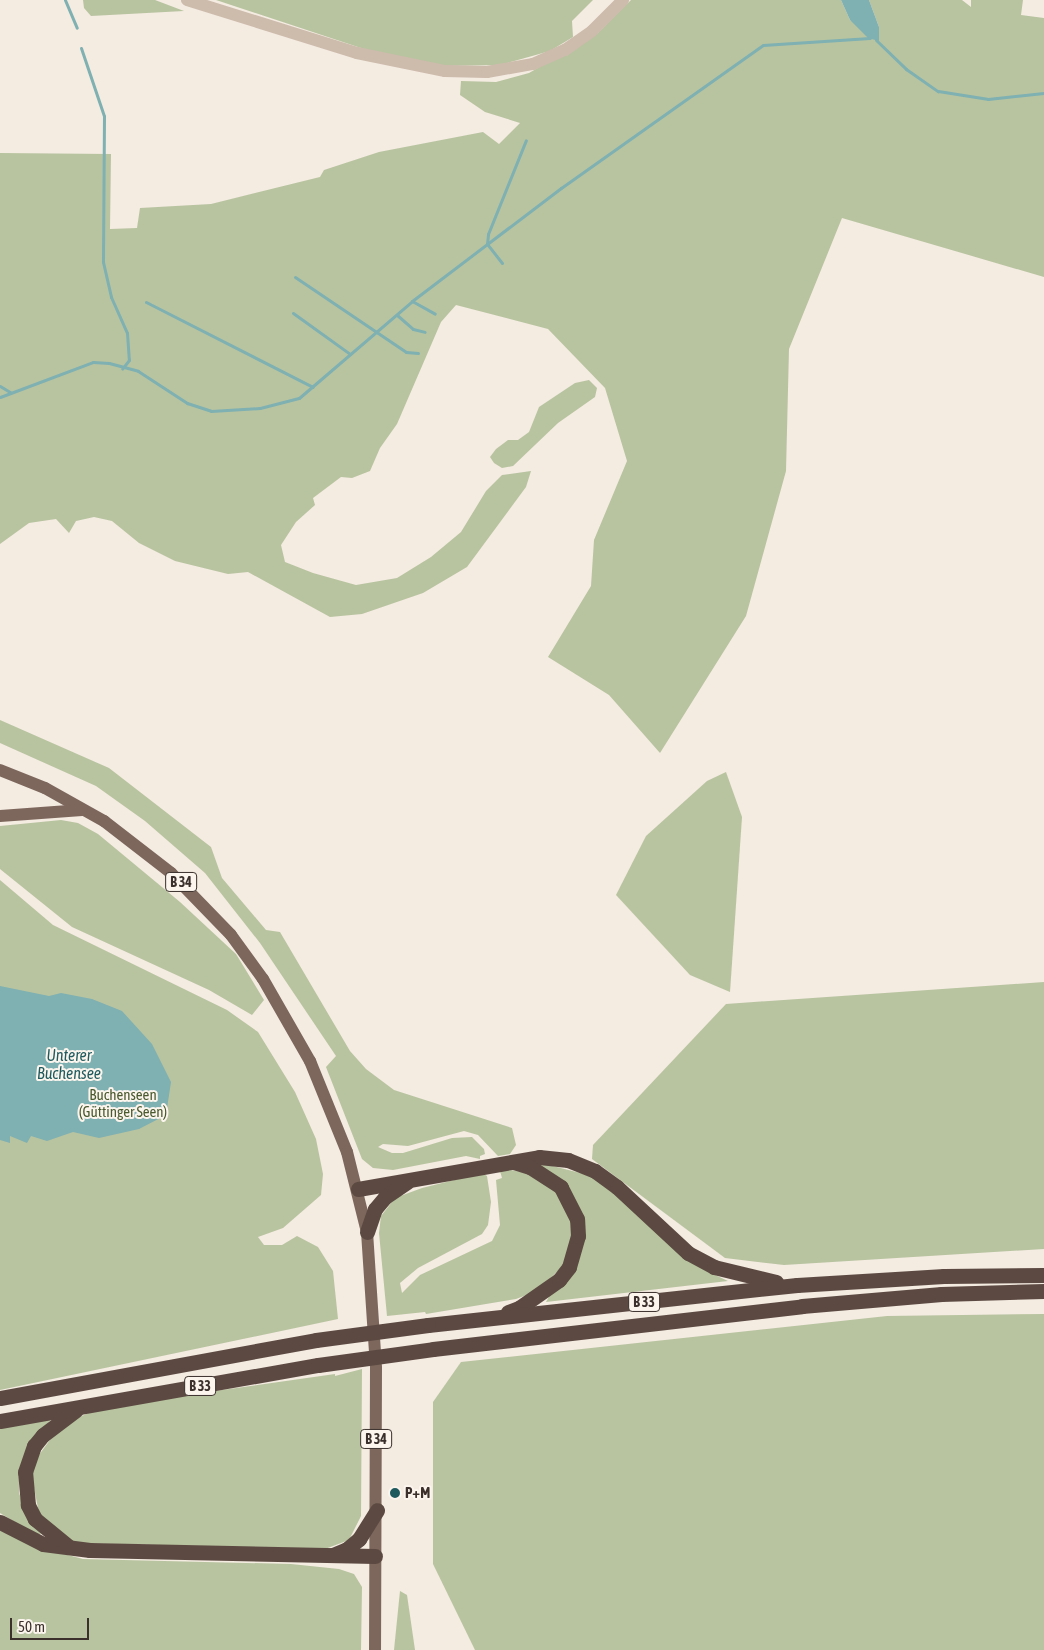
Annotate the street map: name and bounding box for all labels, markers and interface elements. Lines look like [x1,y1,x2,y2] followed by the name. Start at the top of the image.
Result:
[165,870,197,894] road number: B 34
[37,1045,101,1083] water label: Unterer Buchensee
[79,1085,167,1120] park label: Buchenseen (Güttinger Seen)
[628,1290,660,1314] road number: B 33
[184,1374,216,1398] road number: B 33
[360,1428,392,1450] road number: B 34
[405,1484,430,1502] place label: P+M
[389,1487,401,1499] marker: P+M
[12,1608,91,1640] scale bar
[18,1618,45,1635] text: 50 m

